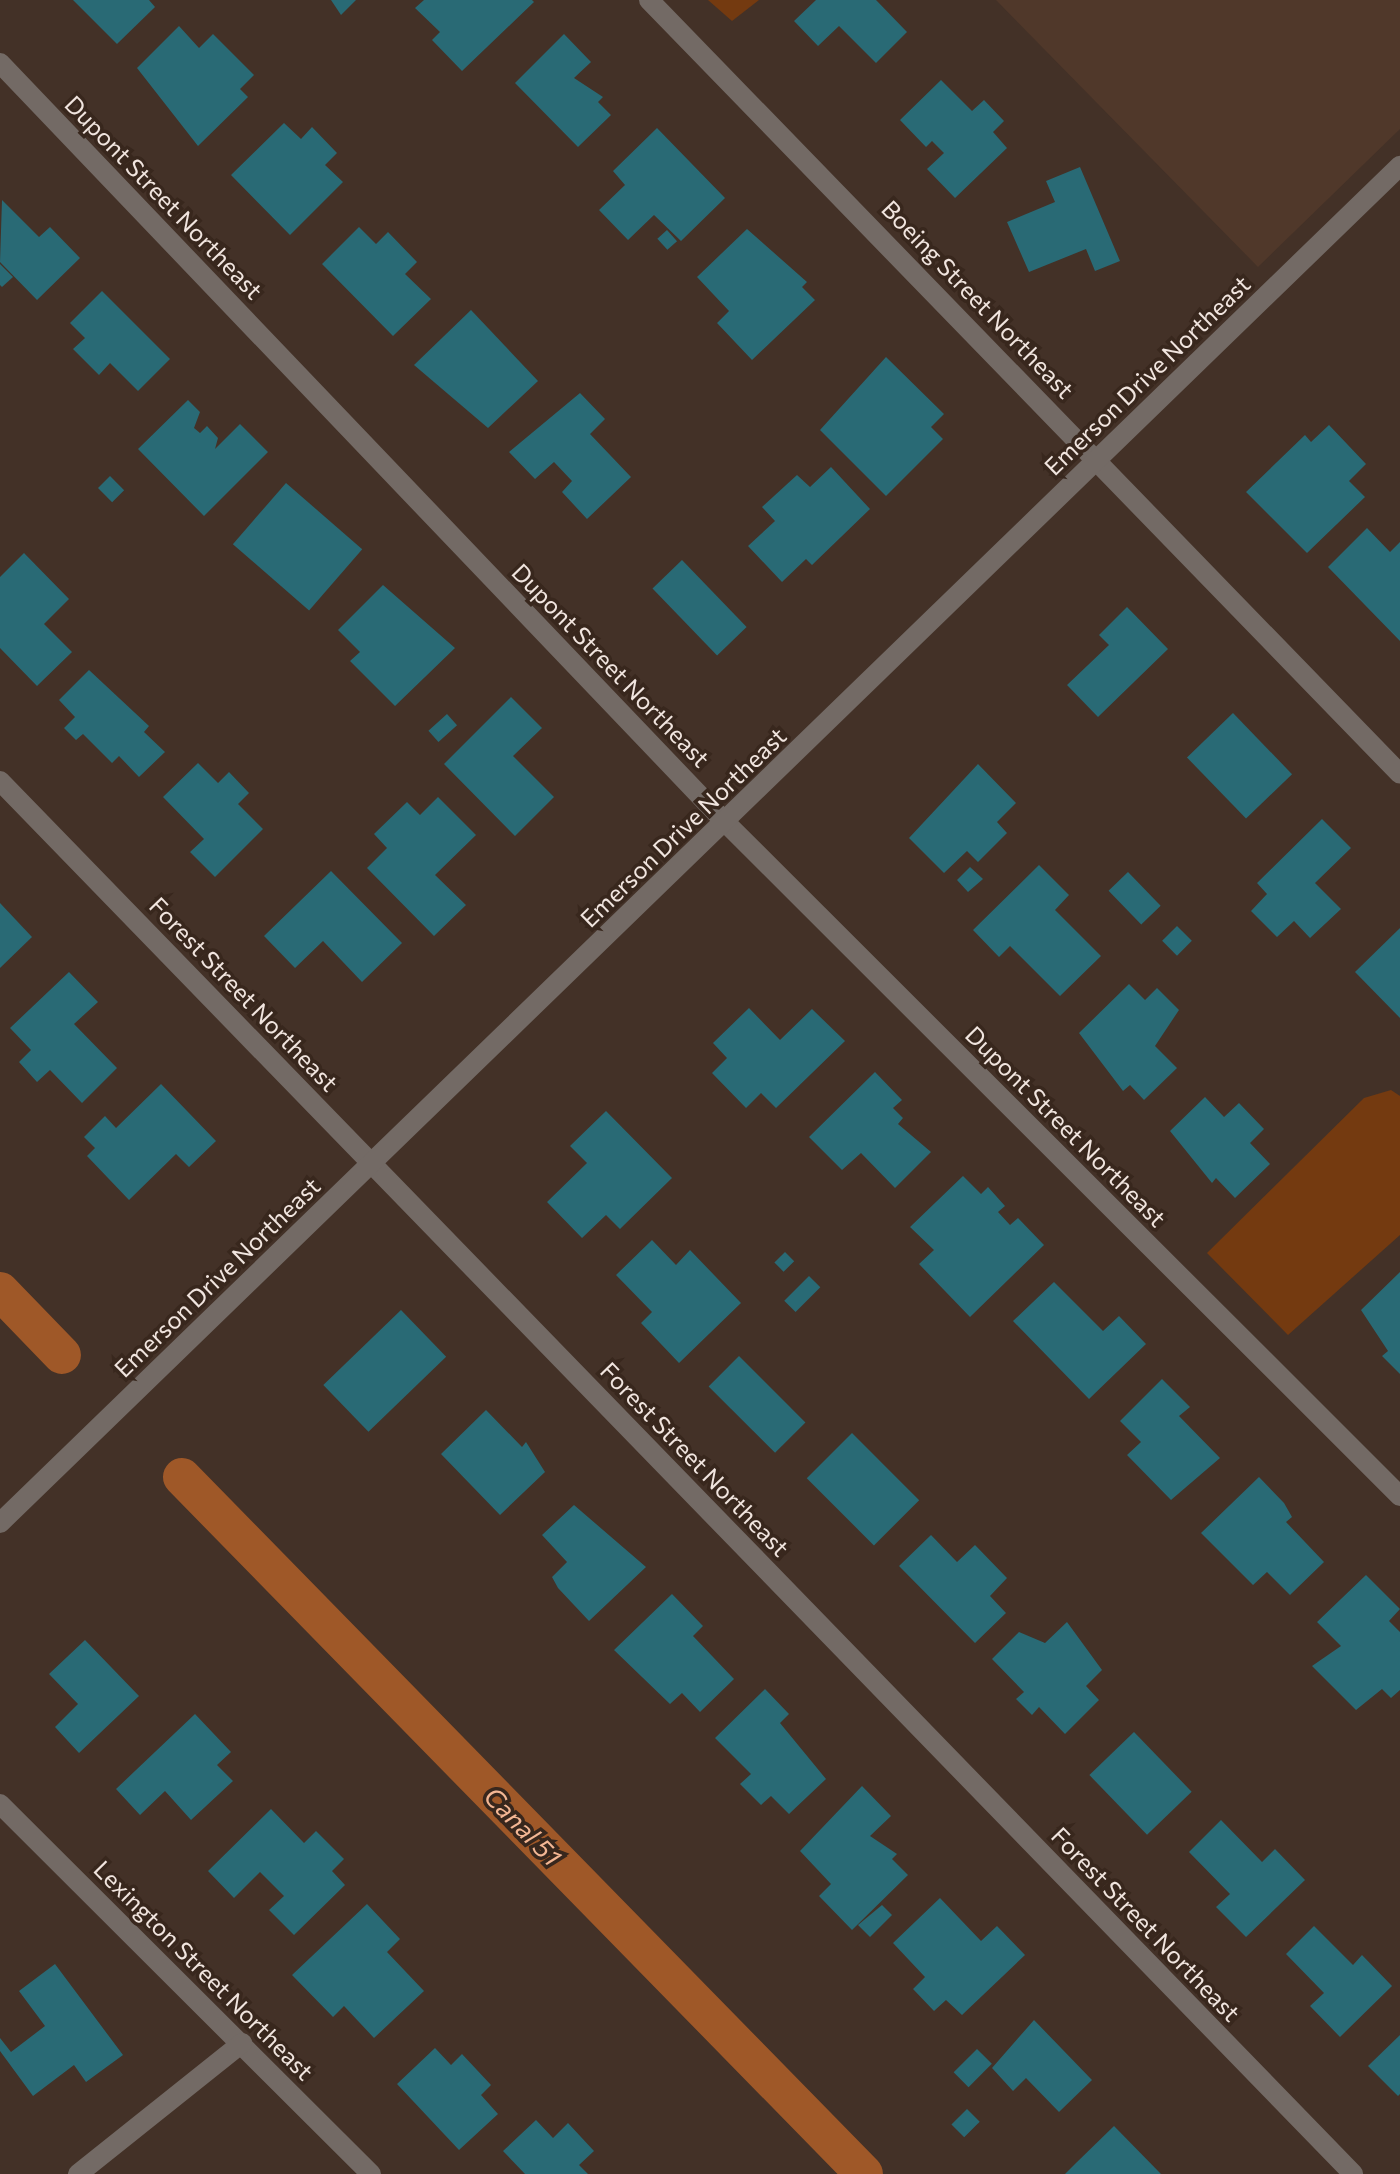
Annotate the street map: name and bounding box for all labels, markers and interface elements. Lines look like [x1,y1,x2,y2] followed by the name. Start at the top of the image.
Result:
[59,89,269,305] street label: Dupont Street Northeast
[876,194,1080,404] street label: Boeing Street Northeast
[1038,269,1256,481] street label: Emerson Drive Northeast
[506,557,716,773] street label: Dupont Street Northeast
[574,721,792,933] street label: Emerson Drive Northeast
[144,891,344,1097] street label: Forest Street Northeast
[960,1020,1172,1232] street label: Dupont Street Northeast
[108,1171,326,1383] street label: Emerson Drive Northeast
[595,1356,795,1562] street label: Forest Street Northeast
[478,1780,568,1872] water label: Canal 51
[1046,1821,1246,2027] street label: Forest Street Northeast
[88,1854,320,2086] street label: Lexington Street Northeast

